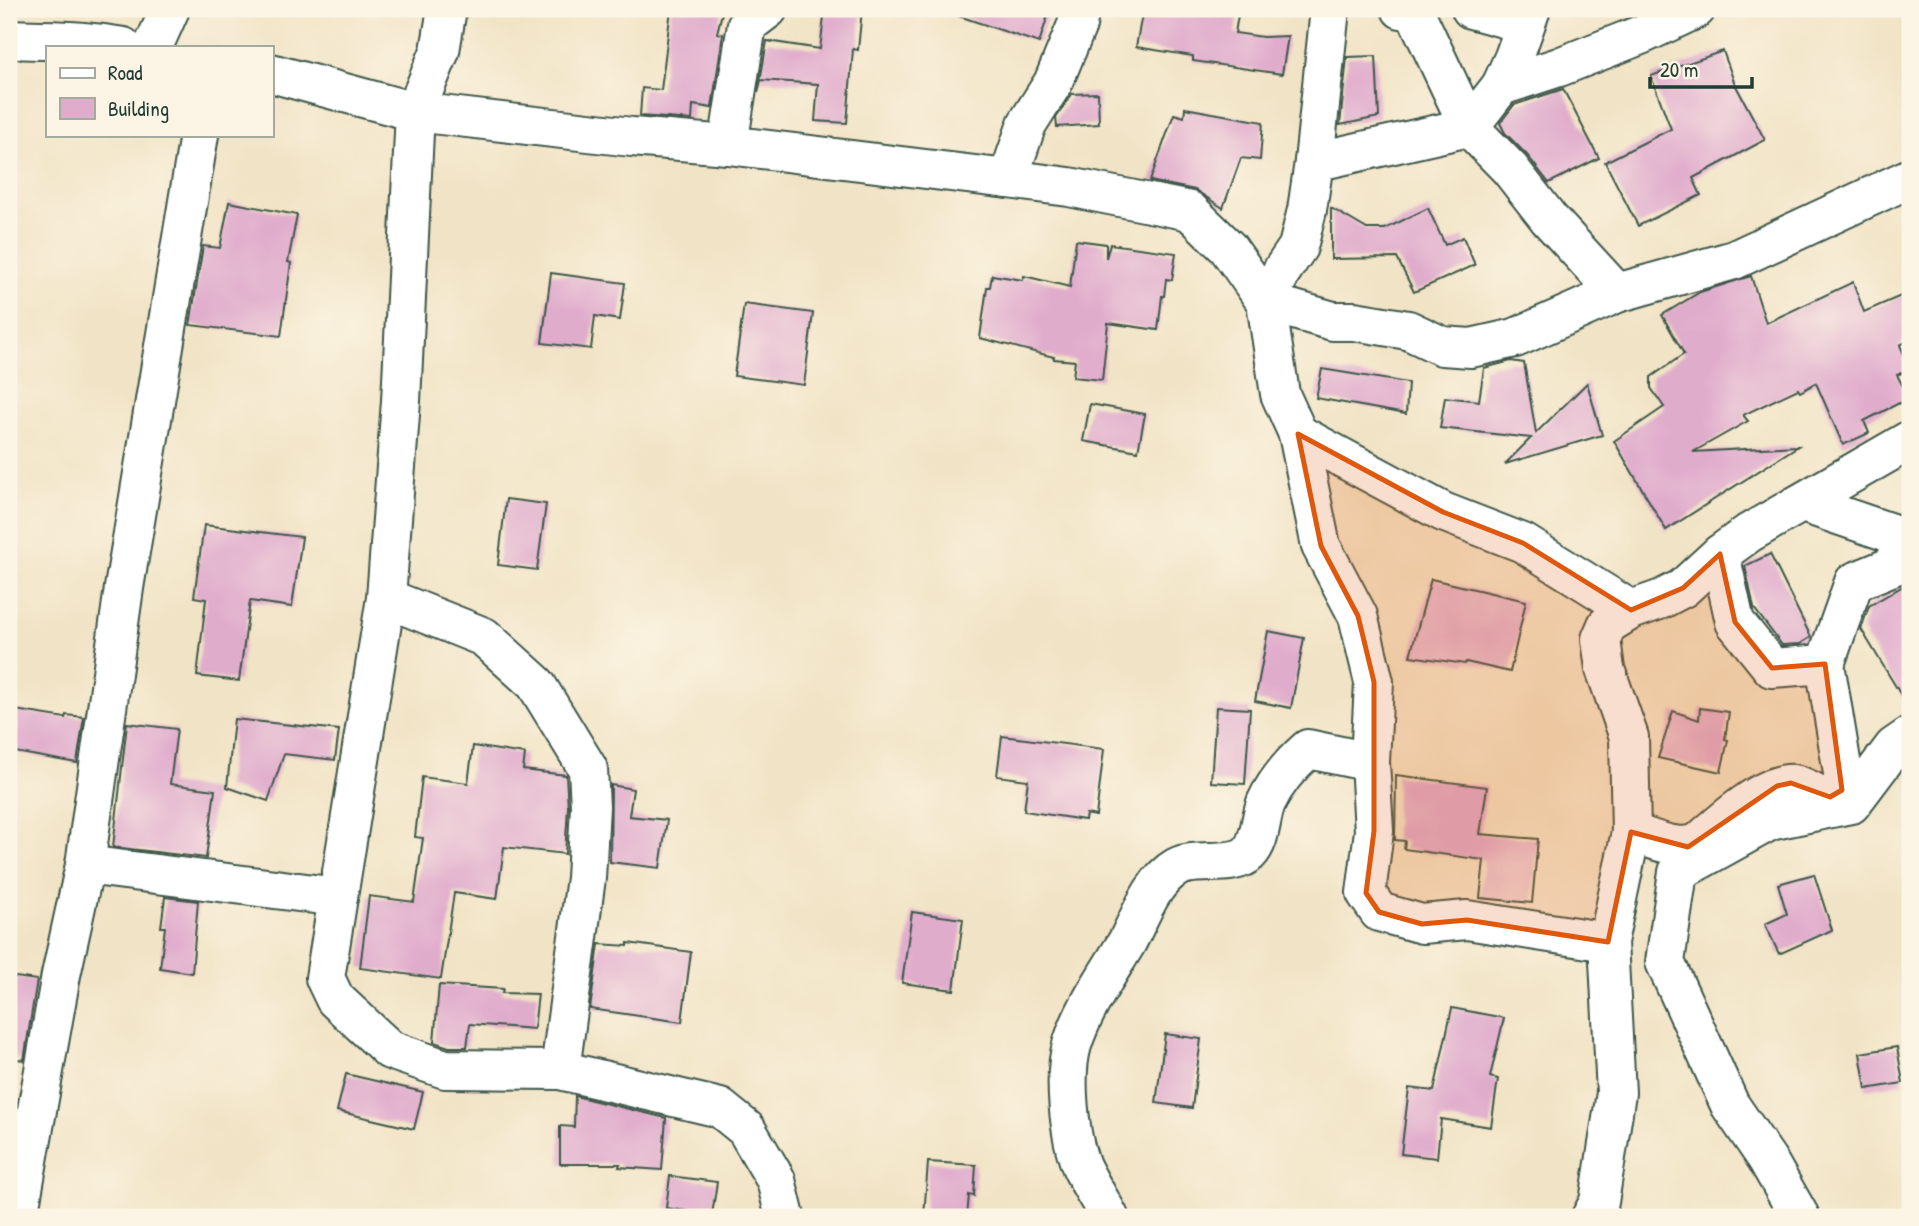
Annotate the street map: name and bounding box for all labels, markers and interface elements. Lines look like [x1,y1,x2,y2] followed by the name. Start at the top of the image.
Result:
[46,46,273,136] legend
[1650,46,1751,90] scale bar
[1660,55,1698,84] text: 20 m
[108,58,142,87] text: Road
[108,94,169,123] text: Building

